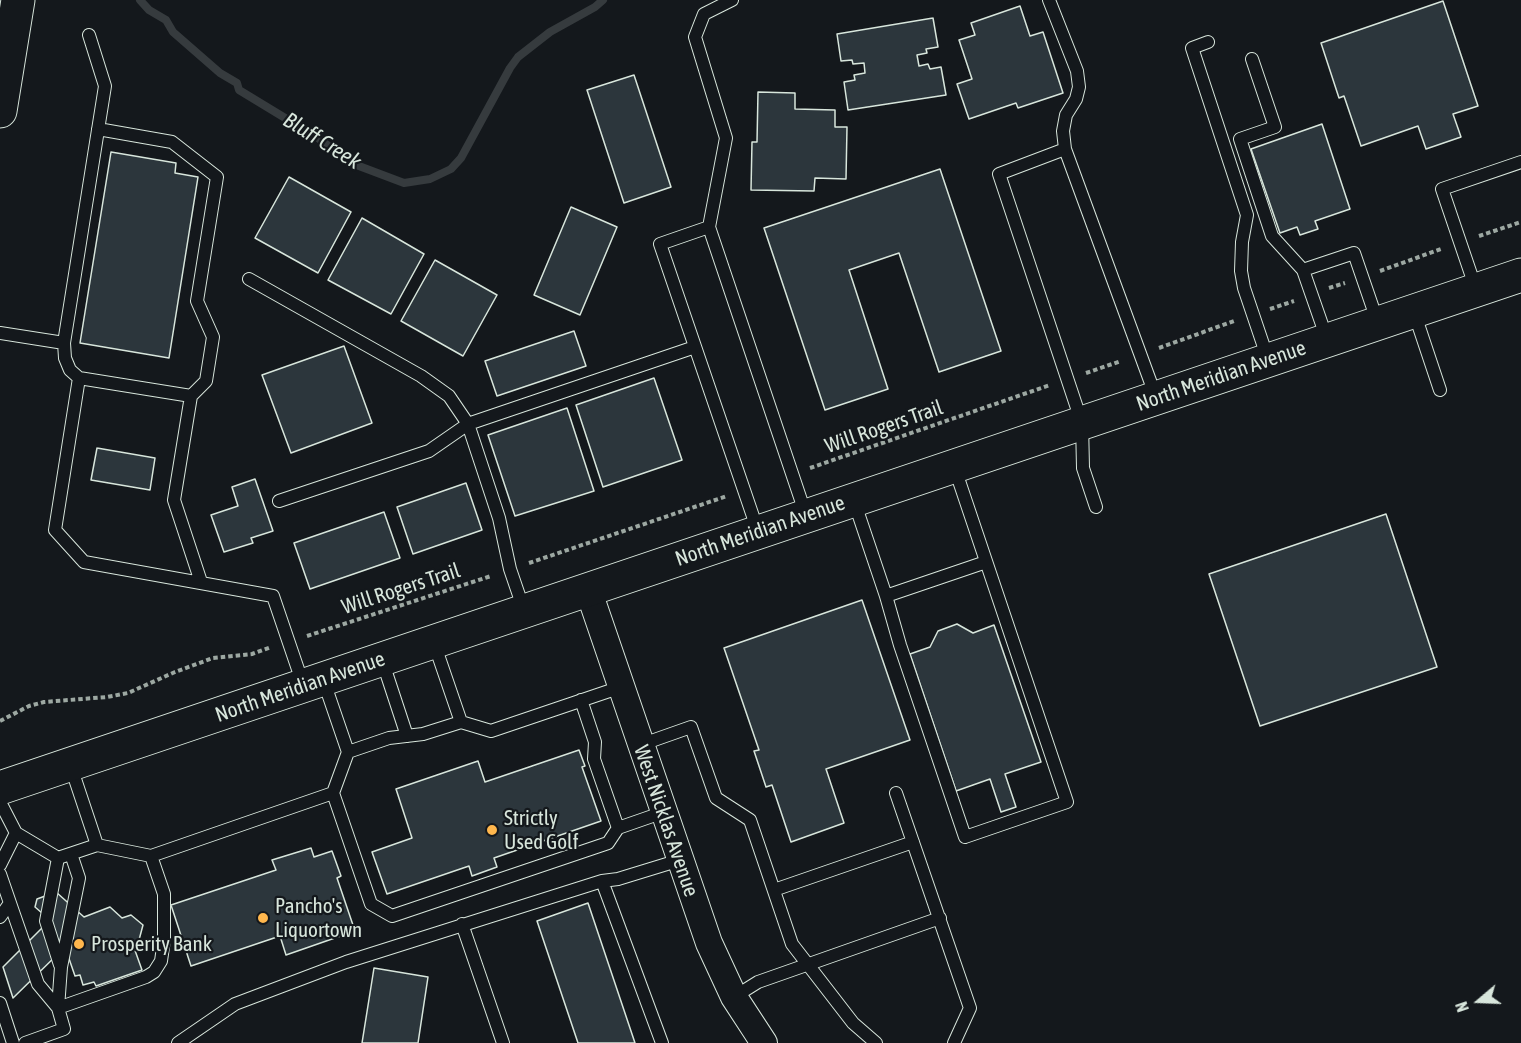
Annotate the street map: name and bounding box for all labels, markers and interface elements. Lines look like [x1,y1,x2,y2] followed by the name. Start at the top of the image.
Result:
[278,107,366,175] water label: Bluff Creek
[1133,335,1309,417] street label: North Meridian Avenue
[822,395,946,459] street label: Will Rogers Trail
[672,490,848,572] street label: North Meridian Avenue
[339,558,463,620] street label: Will Rogers Trail
[212,646,388,728] street label: North Meridian Avenue
[628,742,704,900] street label: West Nicklas Avenue
[504,805,578,855] place label: Strictly Used Golf
[485,823,499,837] marker: Strictly Used Golf
[275,893,362,943] place label: Pancho's Liquortown
[256,911,270,925] marker: Pancho's Liquortown
[91,931,212,957] place label: Prosperity Bank
[72,937,86,951] marker: Prosperity Bank
[1449,971,1509,1031] north arrow
[1452,999,1472,1014] text: N

